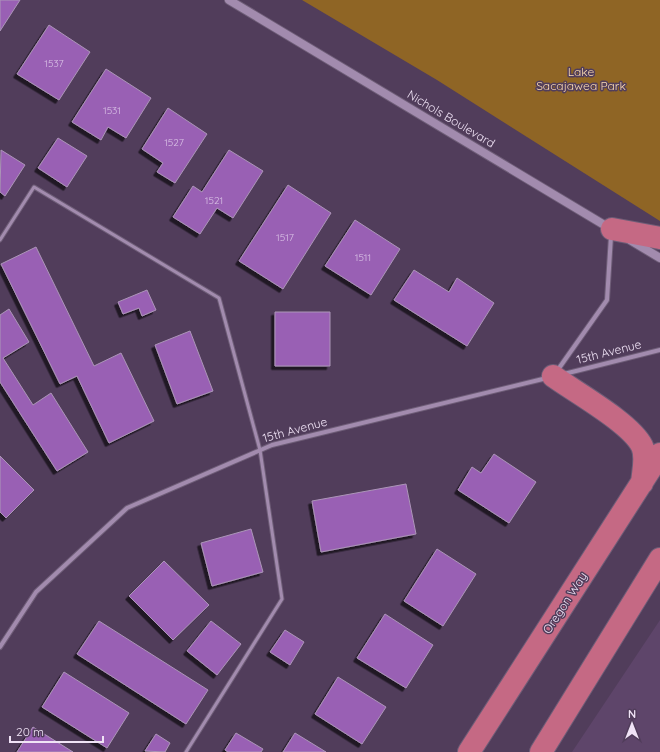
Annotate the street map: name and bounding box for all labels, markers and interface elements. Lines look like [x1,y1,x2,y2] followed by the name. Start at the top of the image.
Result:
[44,57,64,70] house number: 1537
[536,64,626,93] park label: Lake Sacajawea Park
[405,86,498,151] street label: Nichols Boulevard
[103,104,121,117] house number: 1531
[164,136,184,149] house number: 1527
[205,194,223,207] house number: 1521
[276,231,294,244] house number: 1517
[355,251,371,264] house number: 1511
[575,336,643,367] street label: 15th Avenue
[261,414,329,445] street label: 15th Avenue
[539,569,590,636] street label: Oregon Way
[612,704,652,744] north arrow
[628,707,636,721] text: N
[10,718,103,744] scale bar
[16,724,44,739] text: 20 m

